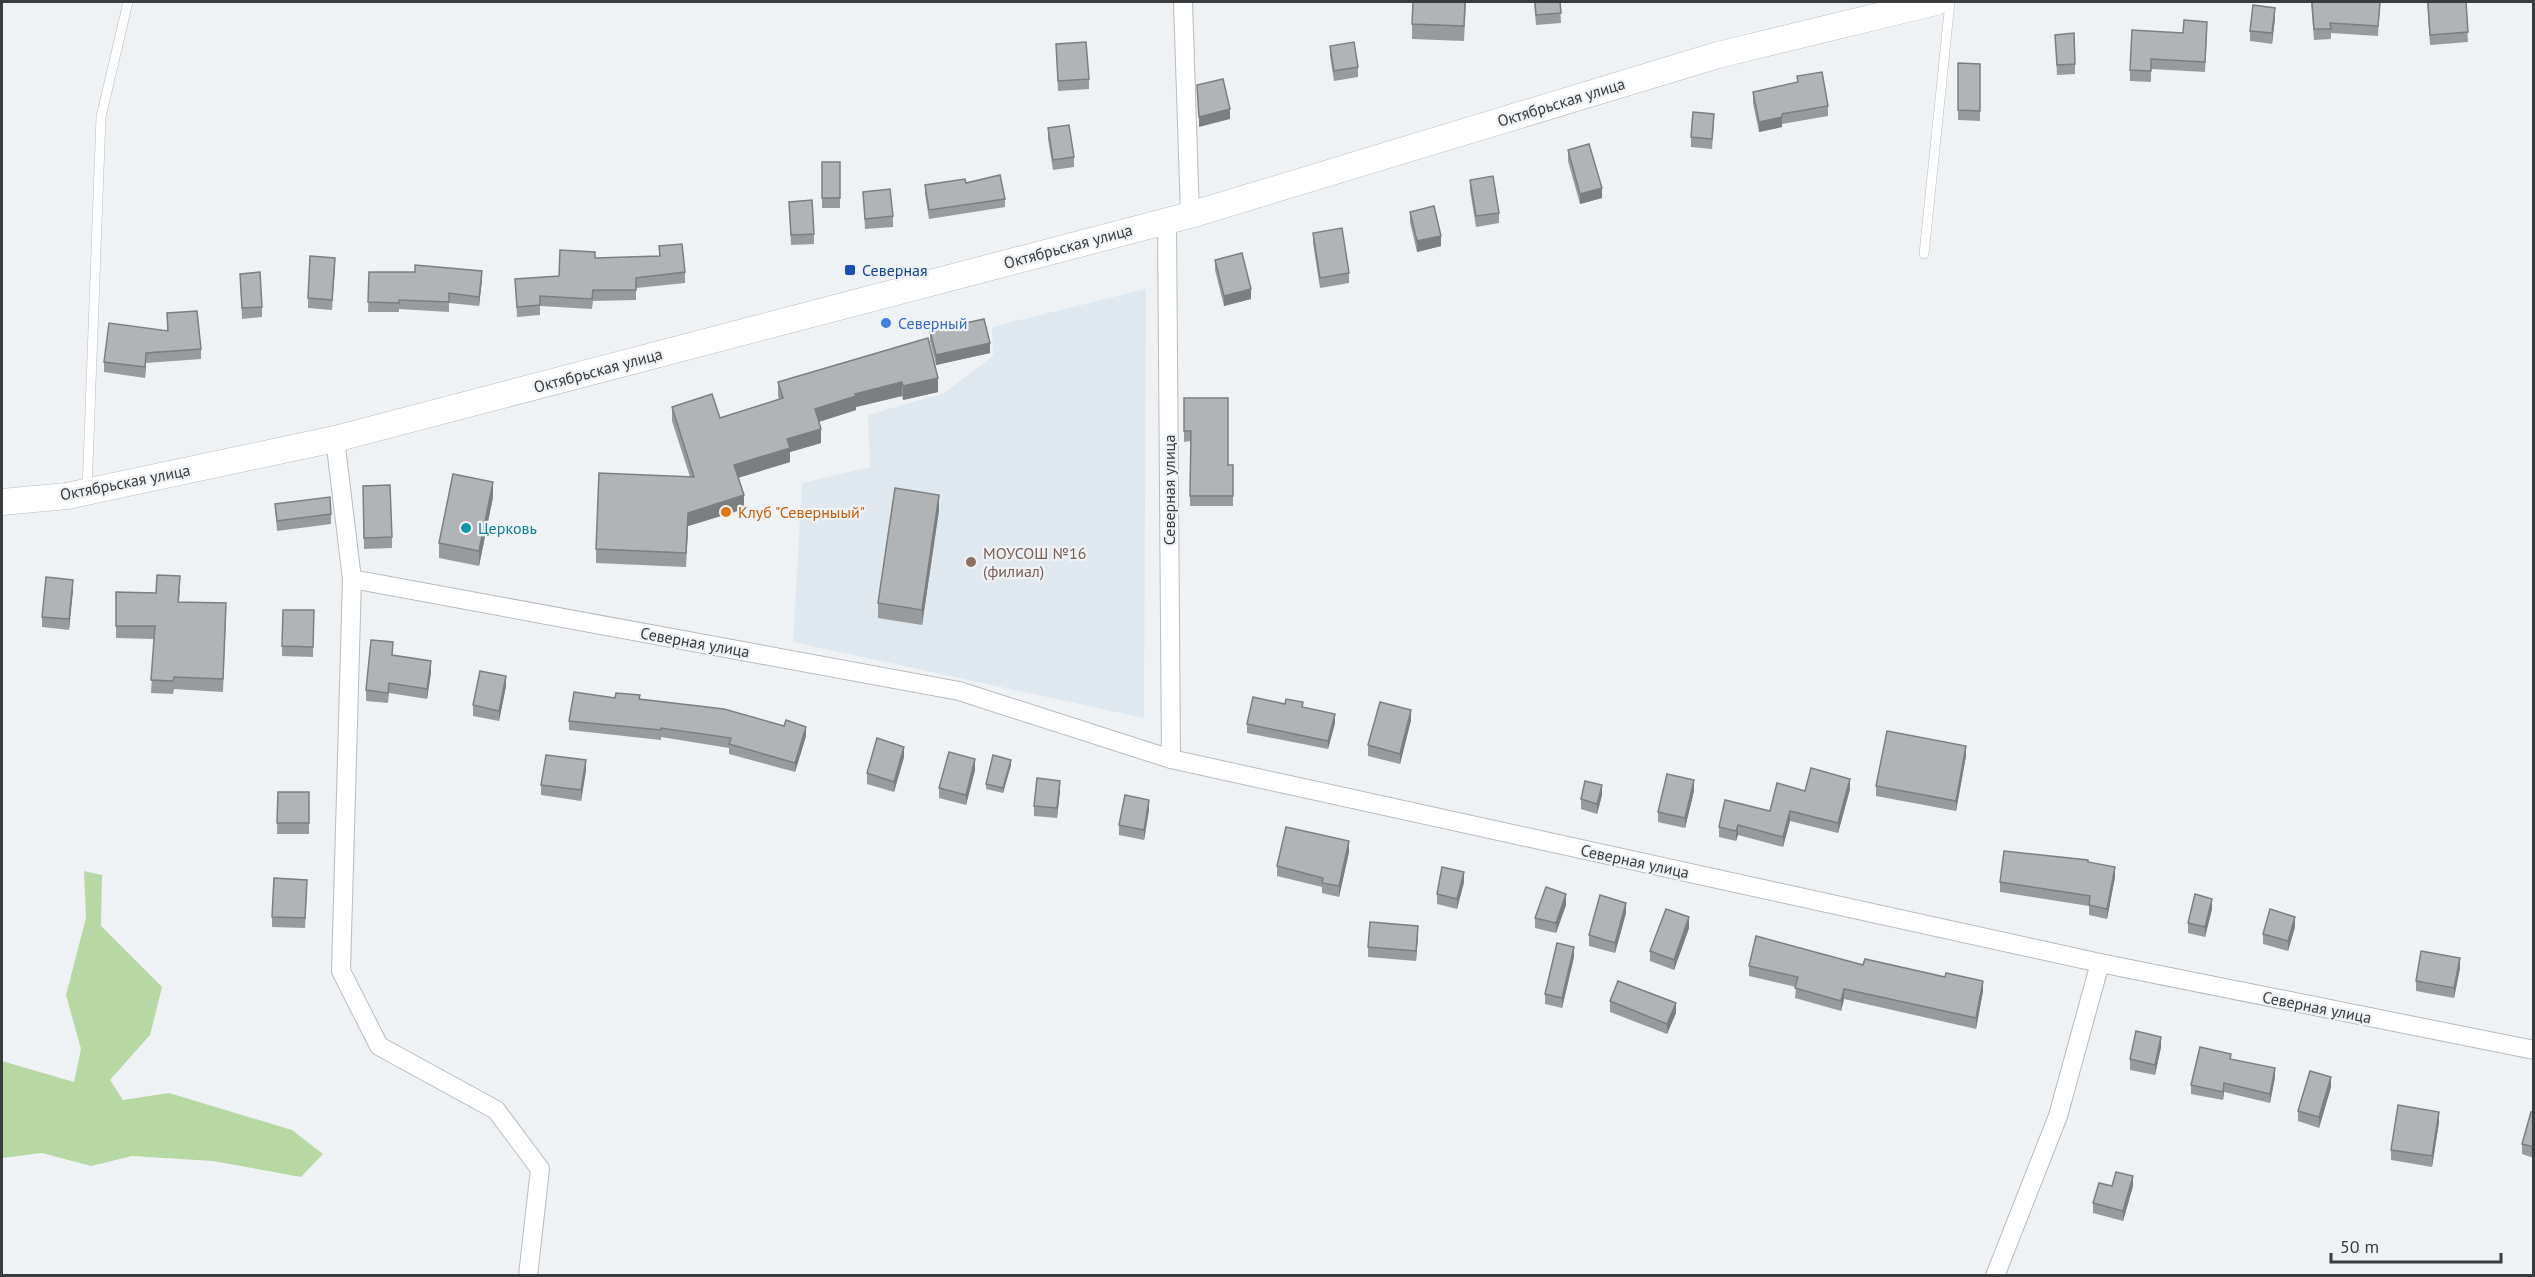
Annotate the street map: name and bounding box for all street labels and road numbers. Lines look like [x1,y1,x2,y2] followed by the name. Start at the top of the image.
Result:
[1495,73,1627,131] street label: Октябрьская улица
[1001,219,1135,273] street label: Октябрьская улица
[531,343,665,397] street label: Октябрьская улица
[1159,435,1179,545] street label: Северная улица
[58,460,192,504] street label: Октябрьская улица
[639,623,751,661] street label: Северная улица
[1579,840,1691,882] street label: Северная улица
[2261,987,2373,1027] street label: Северная улица

